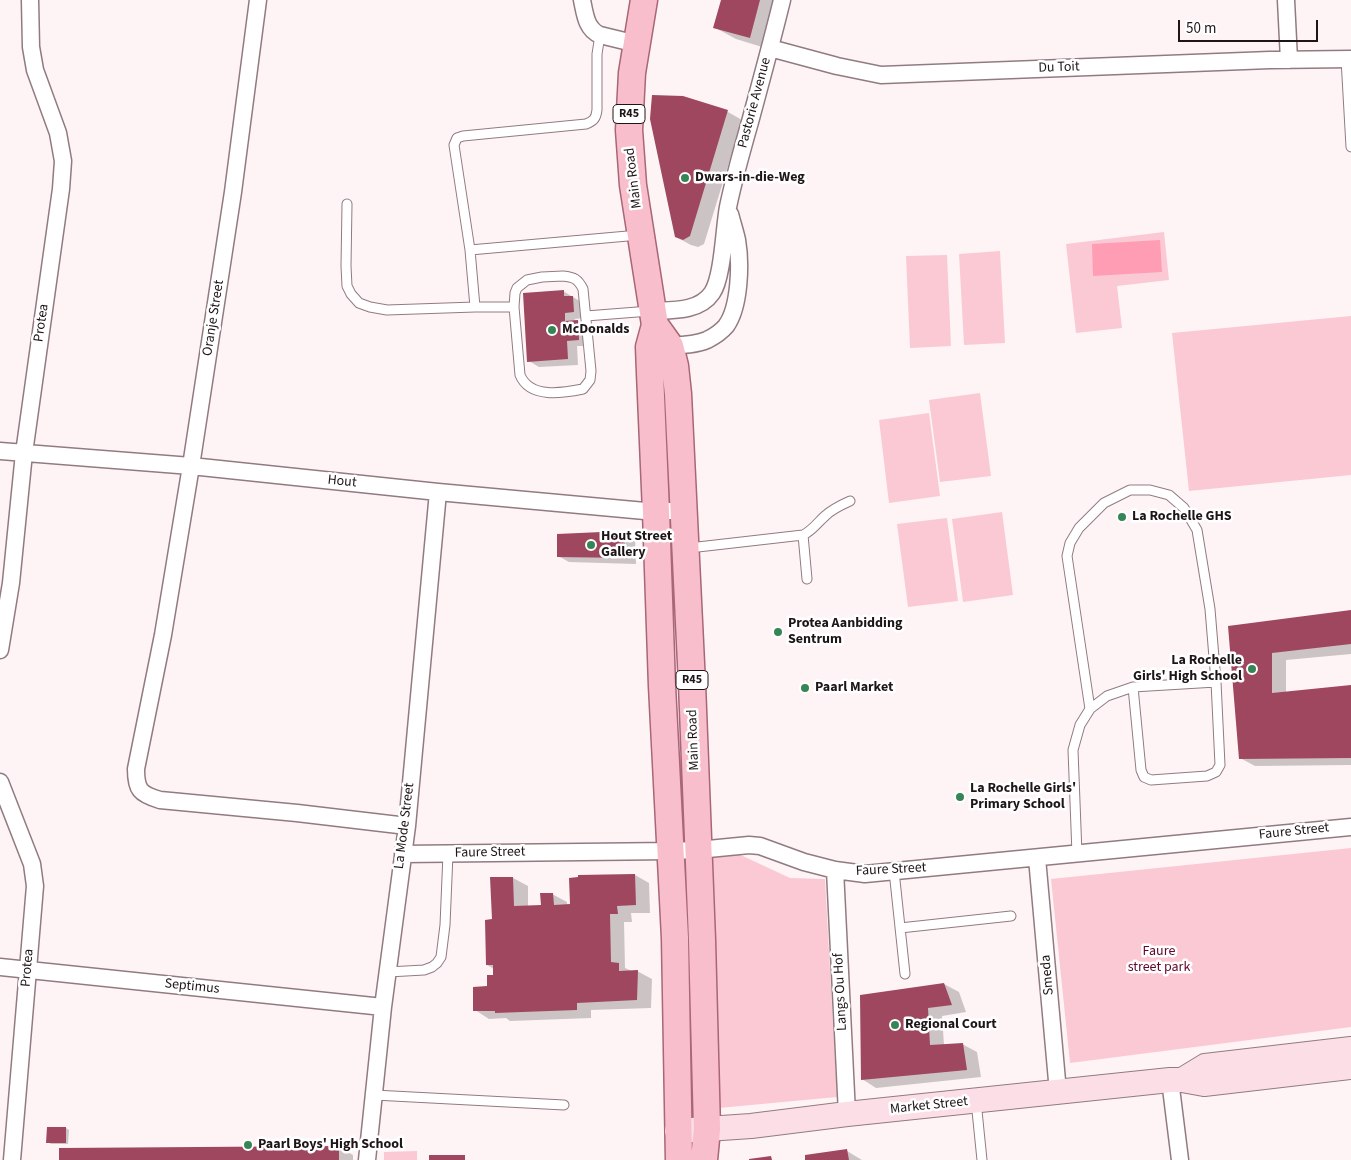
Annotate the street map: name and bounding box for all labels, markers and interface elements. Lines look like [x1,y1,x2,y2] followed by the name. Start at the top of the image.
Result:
[1181,10,1321,42] scale bar
[1186,18,1216,39] text: 50 m
[735,56,775,150] street label: Pastorie Avenue
[1038,59,1080,77] street label: Du Toit
[613,105,645,124] road number: R45
[622,147,646,209] street label: Main Road
[695,170,805,186] place label: Dwars-in-die-Weg
[679,172,691,184] marker: Dwars-in-die-Weg
[200,279,228,357] street label: Oranje Street
[31,303,53,343] street label: Protea
[562,322,629,338] place label: McDonalds
[546,324,558,336] marker: McDonalds
[327,472,357,492] street label: Hout
[1132,509,1232,525] place label: La Rochelle GHS
[1116,511,1128,523] marker: La Rochelle GHS
[601,529,672,562] place label: Hout Street Gallery
[585,539,597,551] marker: Hout Street Gallery
[788,616,902,648] place label: Protea Aanbidding Sentrum
[772,626,784,638] marker: Protea Aanbidding Sentrum
[1133,653,1242,686] place label: La Rochelle Girls' High School
[1246,663,1258,675] marker: La Rochelle Girls' High School
[676,670,708,690] road number: R45
[815,680,893,696] place label: Paarl Market
[799,682,811,694] marker: Paarl Market
[685,709,703,771] street label: Main Road
[970,781,1076,814] place label: La Rochelle Girls' Primary School
[391,782,419,870] street label: La Mode Street
[954,791,966,803] marker: La Rochelle Girls' Primary School
[1258,820,1330,844] street label: Faure Street
[455,844,525,862] street label: Faure Street
[855,860,927,880] street label: Faure Street
[1128,944,1190,976] park label: Faure street park
[18,948,38,988] street label: Protea
[831,953,851,1031] street label: Langs Ou Hof
[1038,954,1058,996] street label: Smeda
[164,976,220,998] street label: Septimus
[905,1017,997,1033] place label: Regional Court
[889,1019,901,1031] marker: Regional Court
[889,1094,969,1118] street label: Market Street
[258,1137,403,1153] place label: Paarl Boys' High School
[242,1139,254,1151] marker: Paarl Boys' High School

